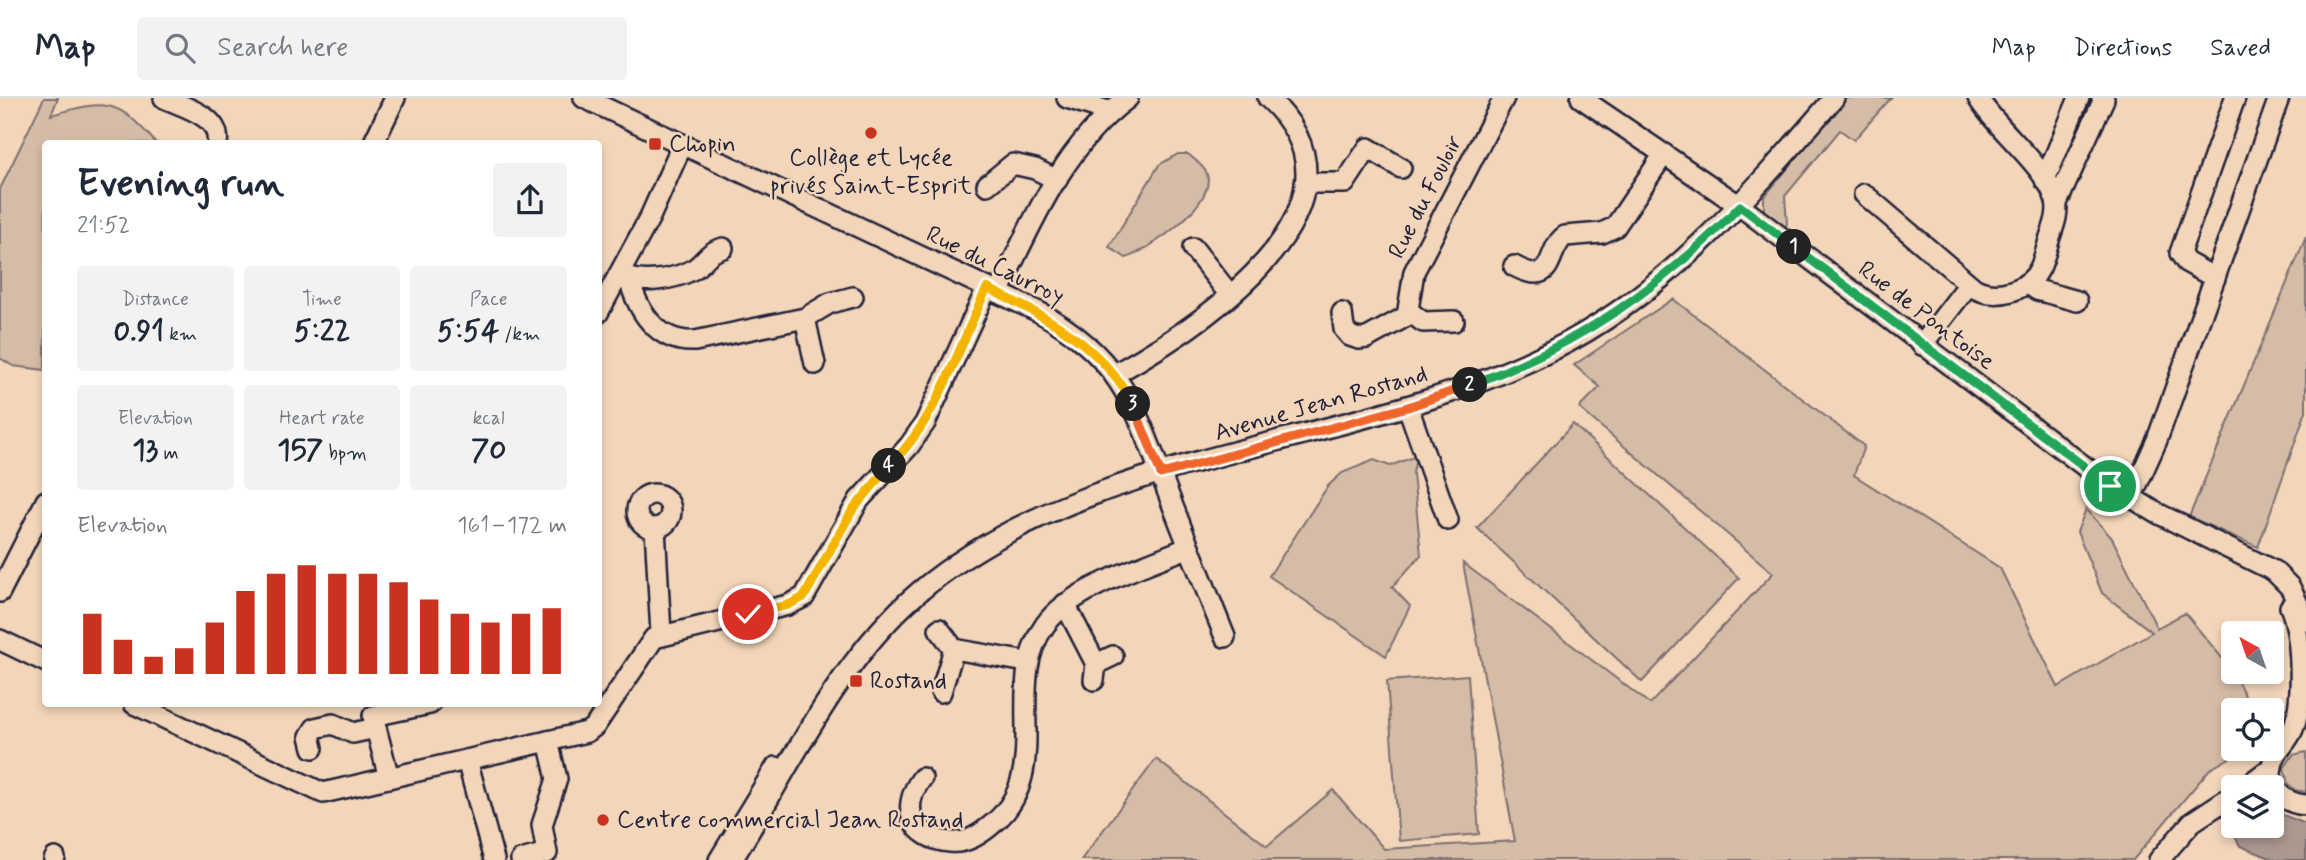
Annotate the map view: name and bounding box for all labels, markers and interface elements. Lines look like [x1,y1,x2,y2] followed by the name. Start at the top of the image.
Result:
[137,17,627,80] search box
[35,26,95,70] text: Map
[161,29,199,67] icon: search
[217,31,348,65] text: Search here
[1992,33,2036,64] text: Map
[2074,33,2172,64] text: Directions
[2210,33,2271,64] text: Saved
[863,125,879,141] marker: Collège et Lycée privés Saint-Esprit
[669,129,736,160] place label: Chopin
[1382,130,1470,264] street label: Rue du Fouloir
[647,136,663,152] marker: Chopin
[770,143,972,202] place label: Collège et Lycée privés Saint-Esprit
[77,160,284,209] text: Evening run
[493,163,567,237] button: share
[77,211,130,241] text: 21:52
[921,219,1069,313] street label: Rue du Caurroy
[1776,230,1812,264] pin: 1
[1789,234,1798,259] text: 1
[1851,254,2001,378] street label: Rue de Pontoise
[122,287,189,312] text: Distance
[302,287,342,312] text: Time
[470,287,508,312] text: Pace
[114,312,164,351] text: 0.91
[294,312,350,351] text: 5:22
[437,312,499,351] text: 5:54
[164,322,197,347] text: km
[499,322,540,347] text: /km
[1211,359,1431,449] street label: Avenue Jean Rostand
[1452,368,1488,402] pin: 2
[1465,372,1474,397] text: 2
[1116,386,1150,422] pin: 3
[1128,391,1137,416] text: 3
[118,406,193,431] text: Elevation
[279,406,365,431] text: Heart rate
[473,406,505,431] text: kcal
[132,431,158,470] text: 13
[277,431,323,470] text: 157
[471,431,506,470] text: 70
[158,441,179,466] text: m
[323,441,367,466] text: bpm
[872,448,906,484] pin: 4
[883,453,894,478] text: 4
[2080,456,2140,516] pin
[2091,467,2129,505] icon: arrive
[77,511,168,541] text: Elevation
[457,511,567,541] text: 161–172 m
[718,584,778,644] pin
[729,595,767,633] icon: check
[2221,621,2284,684] north arrow
[2221,621,2284,838] map controls
[870,666,947,697] place label: Rostand
[848,673,864,689] marker: Rostand
[2221,698,2284,761] button: locate
[2221,775,2284,838] button: layers
[617,805,963,836] place label: Centre commercial Jean Rostand
[595,812,611,828] marker: Centre commercial Jean Rostand

